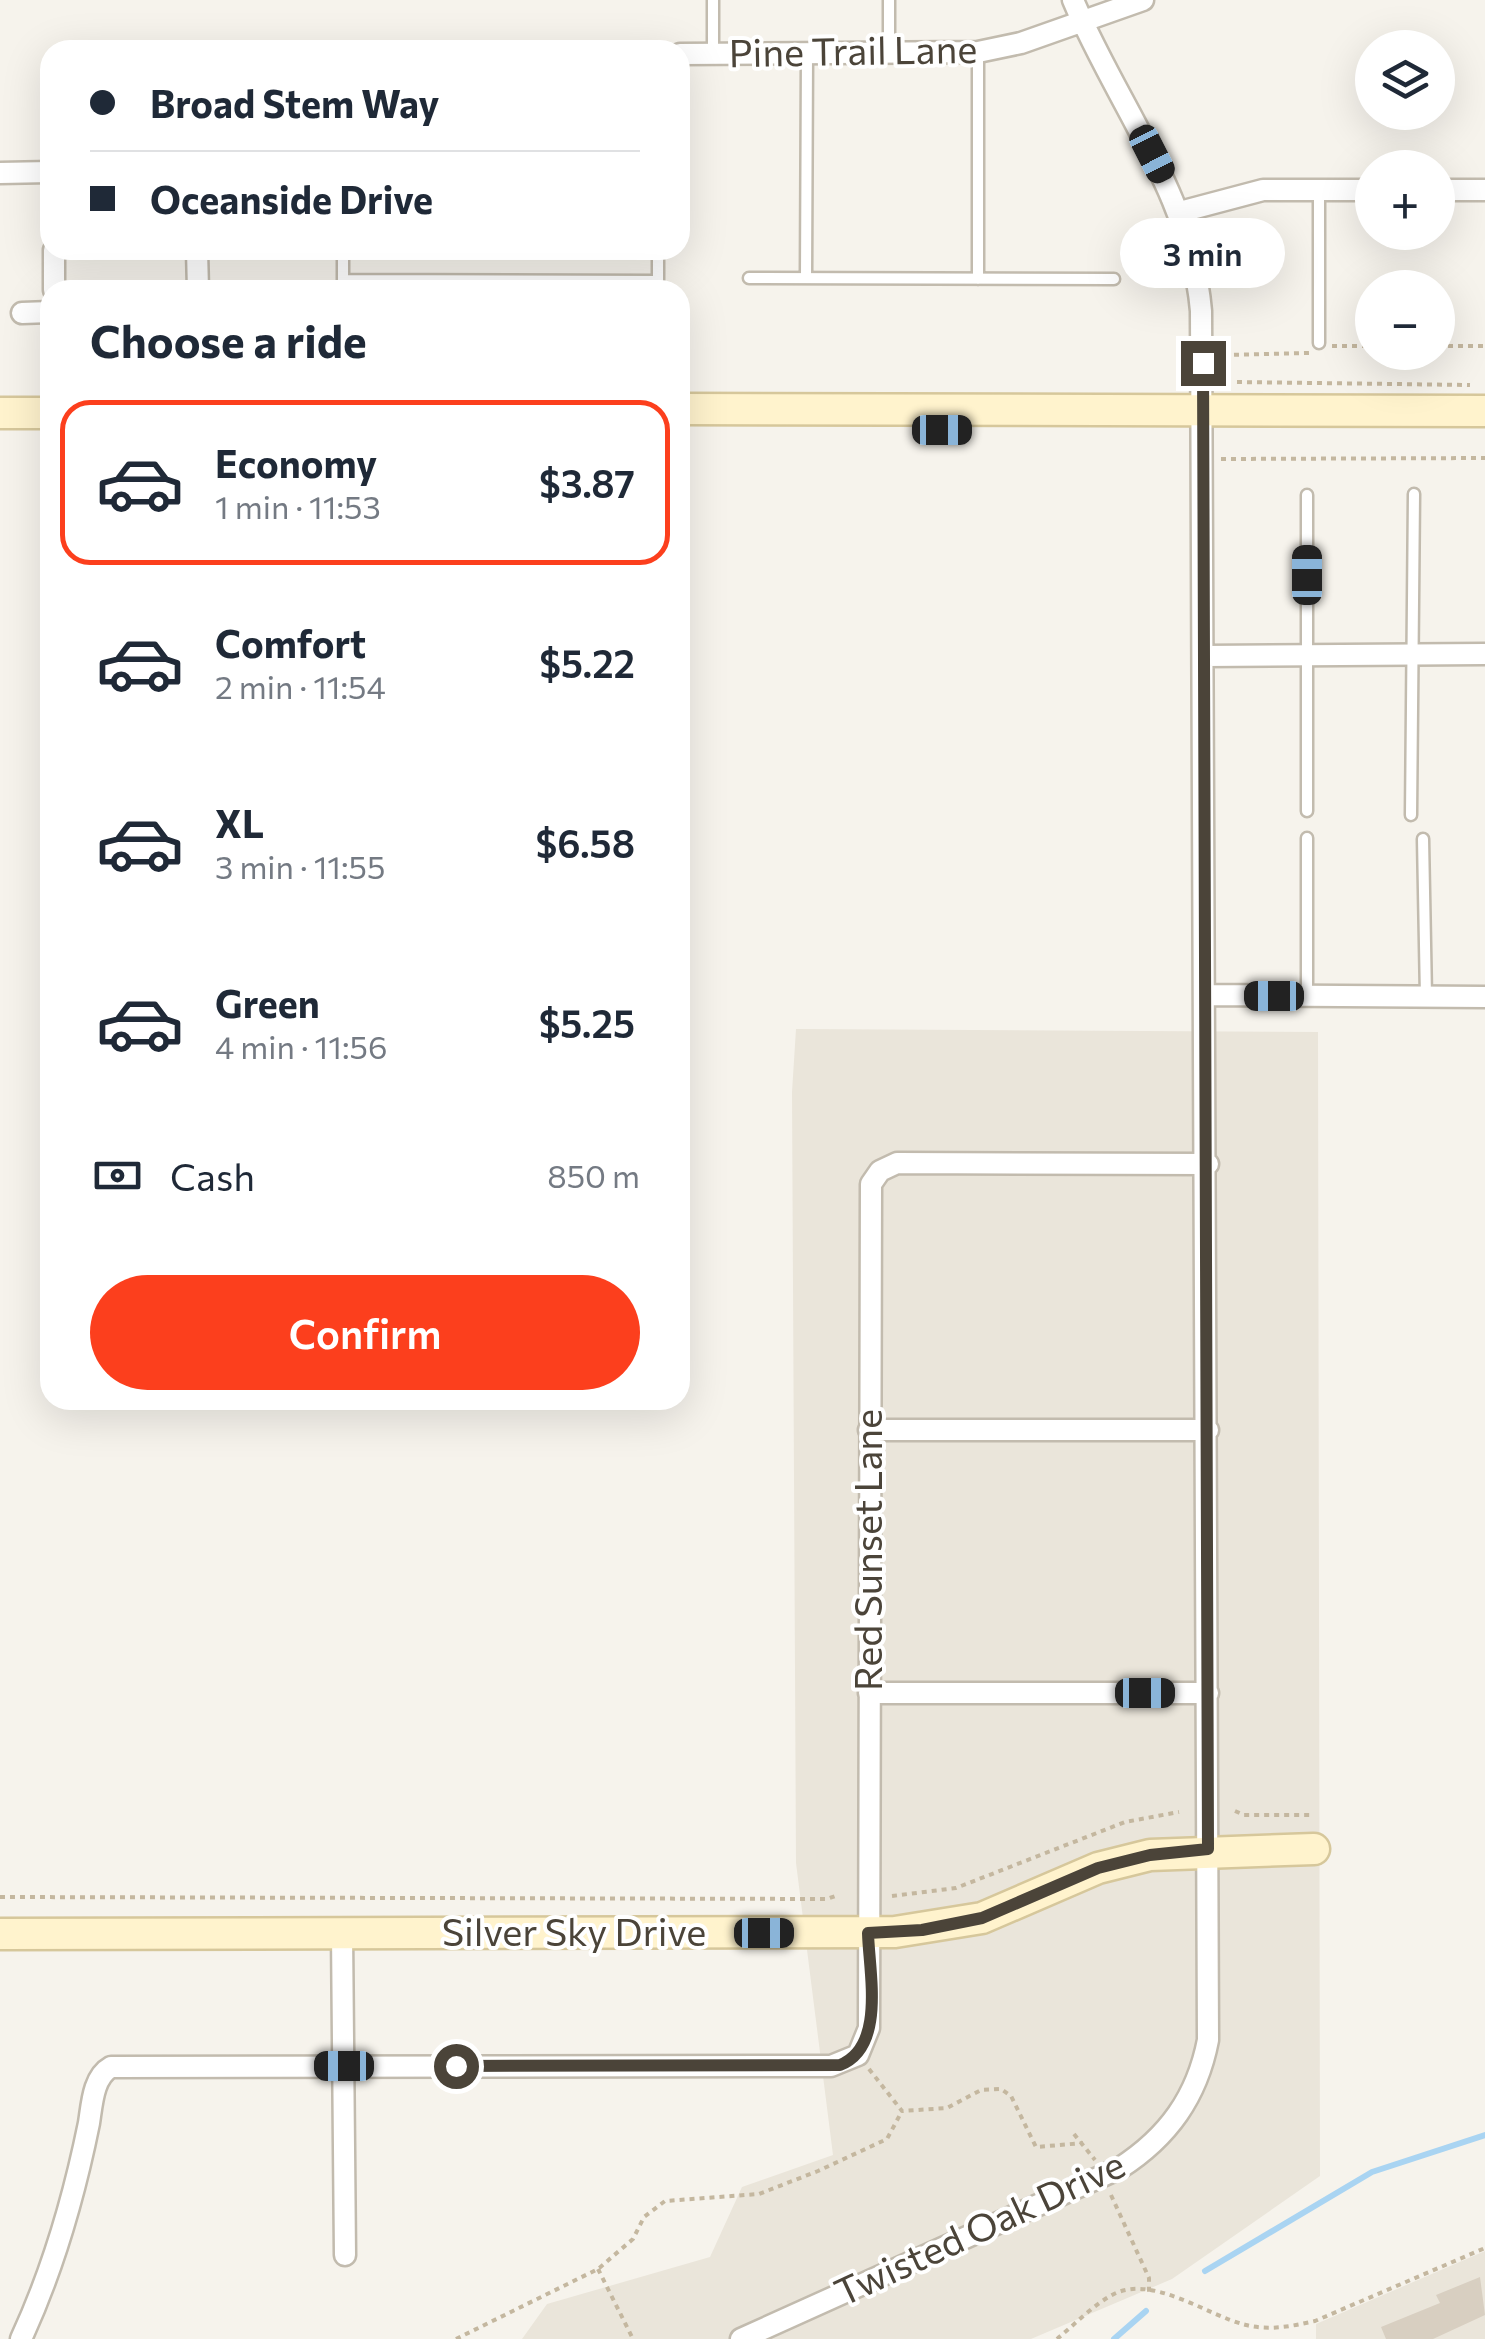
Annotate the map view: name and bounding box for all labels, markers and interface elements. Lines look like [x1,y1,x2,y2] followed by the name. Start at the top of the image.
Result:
[728,24,978,75] street label: Pine Trail Lane
[1355,30,1455,370] map controls
[1355,30,1455,130] button: layers
[150,79,439,126] text: Broad Stem Way
[1125,120,1179,188] car
[1355,150,1455,250] button: +
[150,175,433,222] text: Oceanside Drive
[1120,218,1286,288] callout: 3 min
[1163,233,1242,273] text: 3 min
[1355,270,1455,370] button: −
[90,312,367,367] text: Choose a ride
[1181,341,1226,386] route end
[912,415,972,445] car
[95,438,185,528] icon: car
[215,439,377,486] text: Economy
[539,459,635,506] text: $3.87
[215,486,381,526] text: 1 min · 11:53
[1292,545,1322,605] car
[95,618,185,708] icon: car
[215,619,366,666] text: Comfort
[539,639,635,686] text: $5.22
[215,666,386,706] text: 2 min · 11:54
[95,798,185,888] icon: car
[215,799,264,846] text: XL
[536,819,635,866] text: $6.58
[215,846,385,886] text: 3 min · 11:55
[95,978,185,1068] icon: car
[215,979,320,1026] text: Green
[1244,981,1304,1011] car
[539,999,635,1046] text: $5.25
[215,1026,387,1066] text: 4 min · 11:56
[90,1148,145,1203] icon: cash
[170,1152,255,1199] text: Cash
[547,1155,640,1195] text: 850 m
[90,1275,640,1390] button: Confirm
[843,1409,890,1691] street label: Red Sunset Lane
[1115,1678,1175,1708] car
[442,1907,706,1954] street label: Silver Sky Drive
[734,1918,794,1948] car
[434,2044,479,2089] route start
[314,2051,374,2081] car
[827,2139,1131,2314] street label: Twisted Oak Drive

